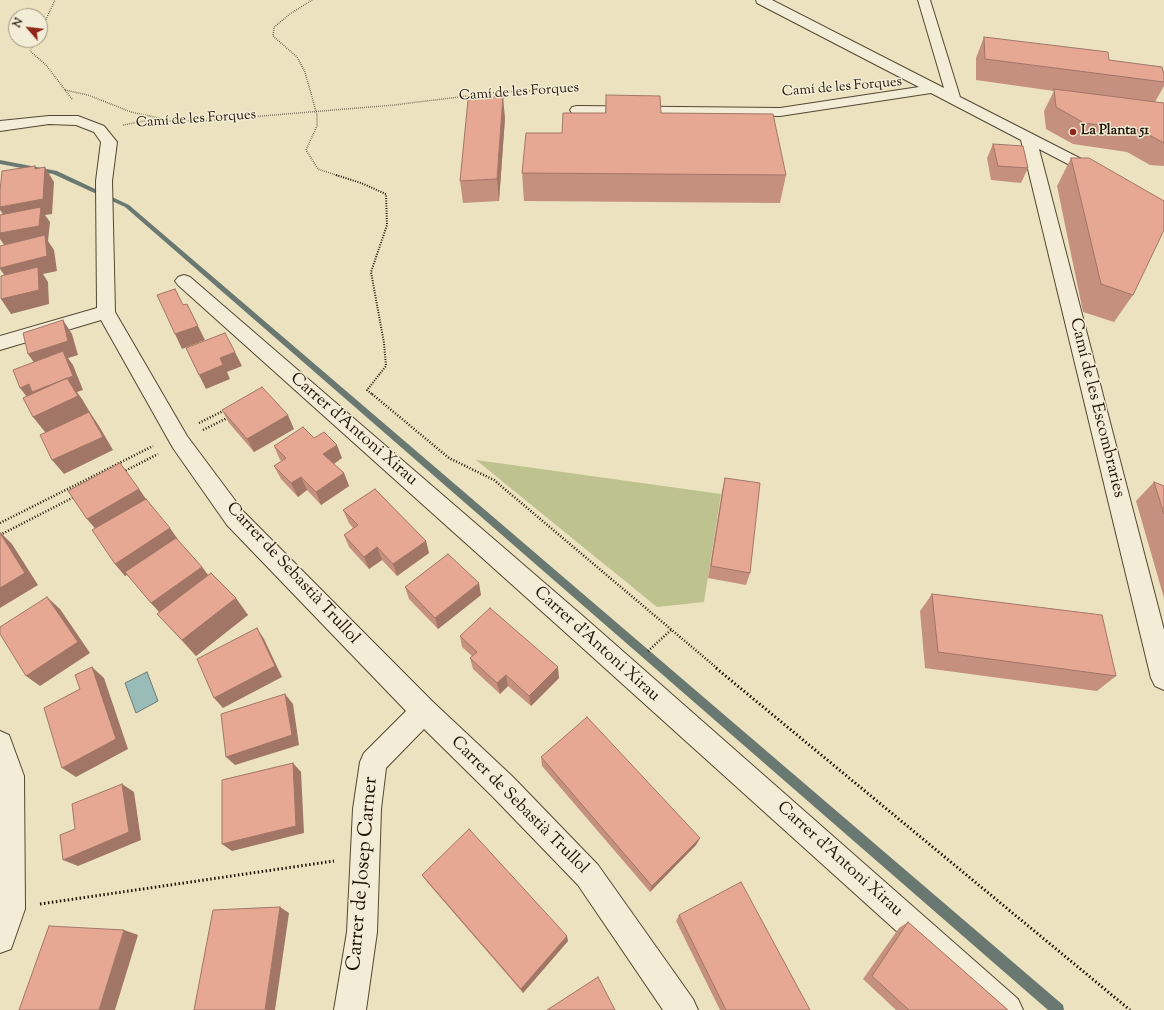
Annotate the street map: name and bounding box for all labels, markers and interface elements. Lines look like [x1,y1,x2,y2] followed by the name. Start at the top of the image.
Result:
[8,8,48,48] north arrow
[9,15,27,30] text: N
[781,74,903,102] street label: Camí de les Forques
[458,80,580,106] street label: Camí de les Forques
[135,107,257,133] street label: Camí de les Forques
[1081,124,1149,140] place label: La Planta 51
[1068,127,1078,137] marker: La Planta 51
[1064,316,1128,500] street label: Camí de les Escombraries
[285,369,421,491] street label: Carrer d'Antoni Xirau
[221,499,363,649] street label: Carrer de Sebastià Trullol
[529,583,663,707] street label: Carrer d'Antoni Xirau
[446,733,592,879] street label: Carrer de Sebastià Trullol
[344,776,384,972] street label: Carrer de Josep Carner
[772,798,906,922] street label: Carrer d'Antoni Xirau

